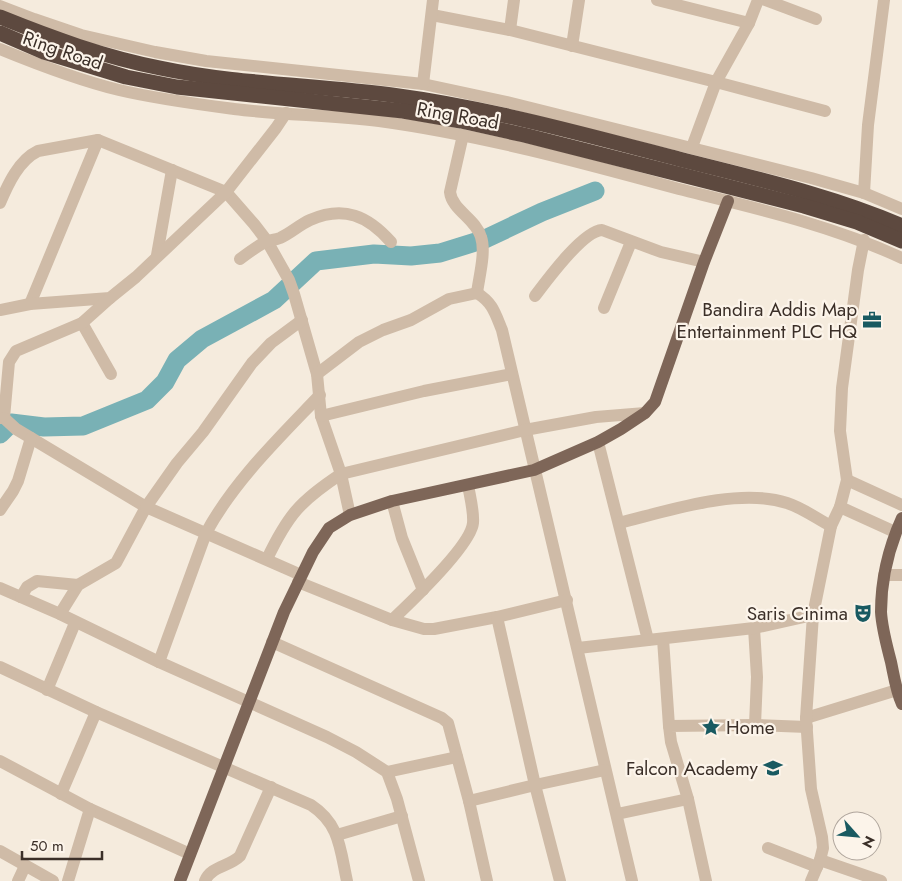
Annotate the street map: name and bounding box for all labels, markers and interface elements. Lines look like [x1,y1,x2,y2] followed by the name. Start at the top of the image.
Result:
[19,24,107,77] street label: Ring Road
[415,95,501,136] street label: Ring Road
[677,296,857,345] place label: Bandira Addis Map Entertainment PLC HQ
[861,309,883,331] office icon: Bandira Addis Map Entertainment PLC HQ
[747,600,848,627] place label: Saris Cinima
[852,602,874,624] theatre icon: Saris Cinima
[726,714,775,741] place label: Home
[700,716,722,738] place icon: Home
[626,755,759,782] place label: Falcon Academy
[762,757,784,779] school or university icon: Falcon Academy
[832,811,882,861] north arrow
[22,828,102,860] scale bar
[857,832,880,851] text: N
[30,835,64,857] text: 50 m

